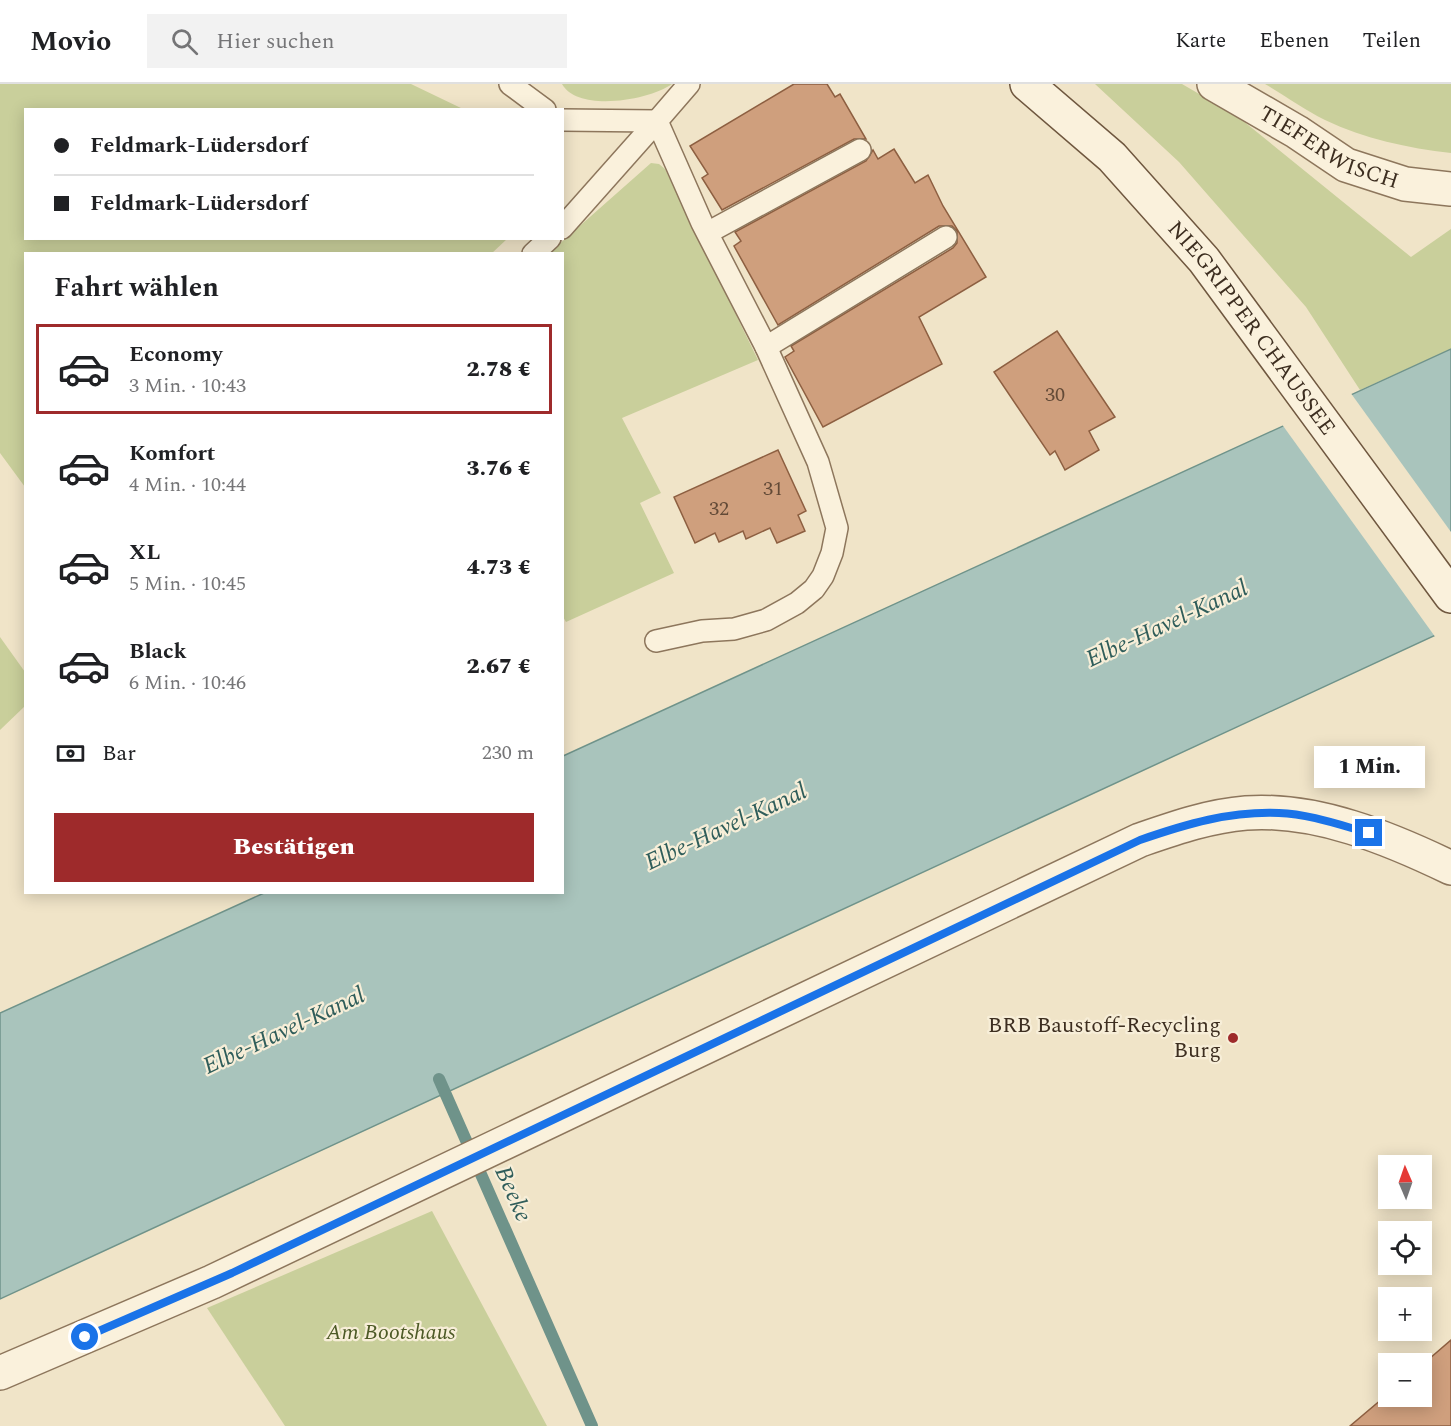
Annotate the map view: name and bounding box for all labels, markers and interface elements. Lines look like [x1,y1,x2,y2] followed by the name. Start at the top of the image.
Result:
[147,14,567,68] search box
[30,20,111,63] text: Movio
[168,25,201,58] icon: search
[216,25,335,58] text: Hier suchen
[1175,25,1226,57] text: Karte
[1259,25,1330,57] text: Ebenen
[1363,25,1421,57] text: Teilen
[1253,97,1403,198] street label: TIEFERWISCH
[90,129,308,162] text: Feldmark-Lüdersdorf
[90,187,308,220] text: Feldmark-Lüdersdorf
[1160,213,1344,442] street label: NIEGRIPPER CHAUSSEE
[54,267,219,309] text: Fahrt wählen
[129,338,222,371] text: Economy
[57,342,111,396] icon: car
[467,353,531,386] text: 2.78 €
[129,371,246,401] text: 3 Min. · 10:43
[1045,380,1065,410] house number: 30
[129,437,215,470] text: Komfort
[57,441,111,495] icon: car
[467,452,531,485] text: 3.76 €
[129,470,246,500] text: 4 Min. · 10:44
[763,474,783,504] house number: 31
[709,494,729,524] house number: 32
[129,536,160,569] text: XL
[57,540,111,594] icon: car
[467,551,531,584] text: 4.73 €
[129,569,246,599] text: 5 Min. · 10:45
[1080,571,1254,677] water label: Elbe-Havel-Kanal
[129,635,187,668] text: Black
[57,639,111,693] icon: car
[467,650,531,683] text: 2.67 €
[129,668,246,698] text: 6 Min. · 10:46
[54,737,87,770] icon: cash
[102,737,136,770] text: Bar
[482,738,534,768] text: 230 m
[1314,746,1424,788] callout: 1 Min.
[1338,752,1401,782] text: 1 Min.
[639,774,813,880] water label: Elbe-Havel-Kanal
[54,813,534,882] button: Bestätigen
[1355,819,1382,846] route end
[197,978,371,1084] water label: Elbe-Havel-Kanal
[988,1009,1221,1067] place label: BRB Baustoff-Recycling Burg
[1226,1031,1240,1045] marker: BRB Baustoff-Recycling Burg
[1378,1155,1432,1209] north arrow
[1378,1155,1432,1407] map controls
[485,1160,541,1228] water label: Beeke
[1378,1221,1432,1275] button: locate
[1378,1287,1432,1341] button: +
[325,1316,456,1349] park label: Am Bootshaus
[71,1323,98,1350] route start
[1378,1353,1432,1407] button: −

